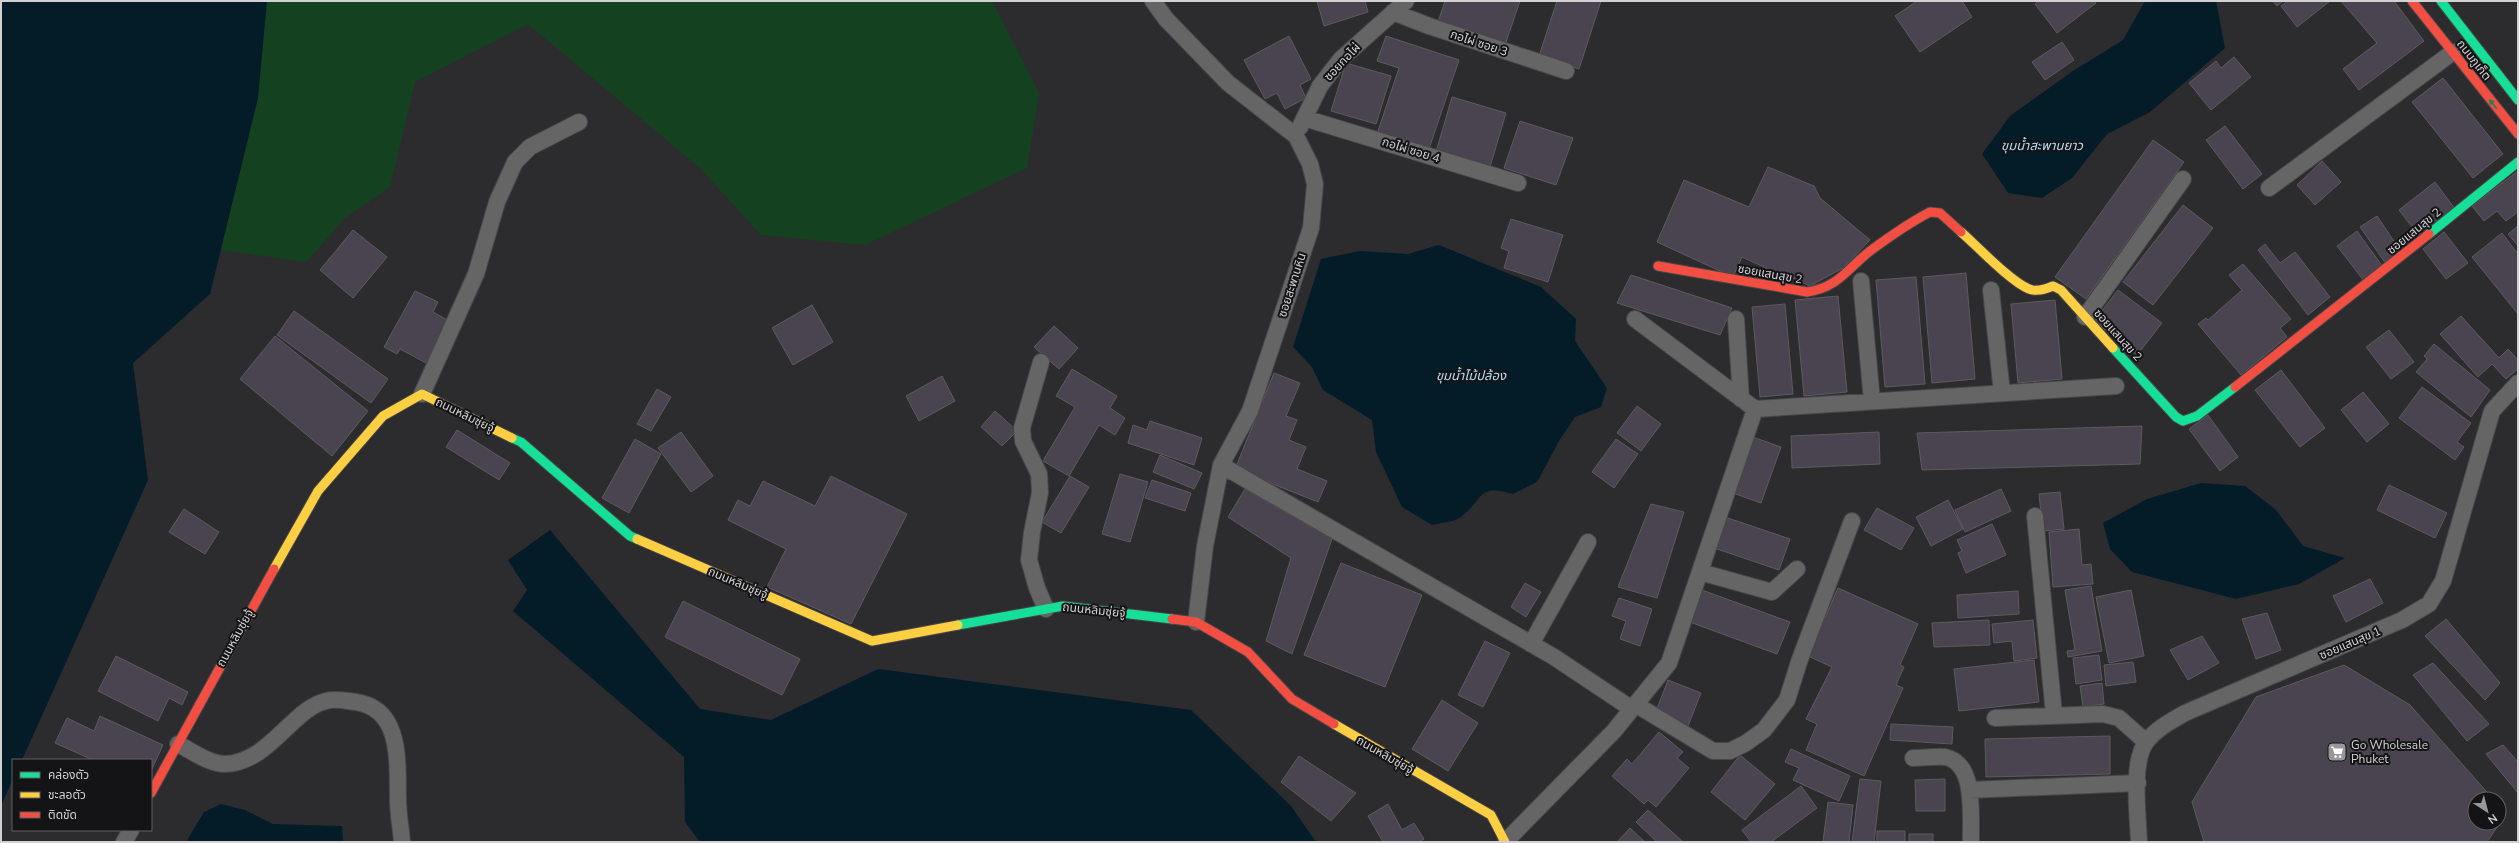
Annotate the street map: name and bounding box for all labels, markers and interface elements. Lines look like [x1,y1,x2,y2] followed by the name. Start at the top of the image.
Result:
[1448,26,1510,60] street label: กอไผ่ ซอย 3
[2453,36,2495,84] street label: ถนนภูเก็ต
[1320,40,1364,84] street label: ซอยกอไผ่
[2489,99,2498,110] one-way arrow
[1380,134,1442,166] street label: กอไผ่ ซอย 4
[2001,136,2084,155] water label: ขุมน้ำสะพานยาว
[2384,204,2444,258] street label: ซอยแสนสุข 2
[1274,251,1310,319] street label: ซอยสะพานหิน
[1736,260,1804,288] street label: ซอยแสนสุข 2
[2090,305,2146,365] street label: ซอยแสนสุข 2
[1436,366,1507,385] water label: ขุมน้ำไม้ปล้อง
[433,394,497,436] street label: ถนนหลิมซุ่ยจู้
[706,563,770,603] street label: ถนนหลิมซุ่ยจู้
[1062,599,1126,621] street label: ถนนหลิมซุ่ยจู้
[213,606,257,670] street label: ถนนหลิมซุ่ยจู้
[2317,623,2383,663] street label: ซอยแสนสุข 1
[1354,732,1417,778] street label: ถนนหลิมซุ่ยจู้
[2351,737,2428,767] place label: Go Wholesale Phuket
[2326,741,2348,763] supermarket icon: Go Wholesale Phuket
[12,759,152,831] legend
[48,767,89,783] text: คล่องตัว
[48,787,86,803] text: ชะลอตัว
[2467,791,2507,831] north arrow
[48,807,77,823] text: ติดขัด
[2485,810,2500,827] text: N

